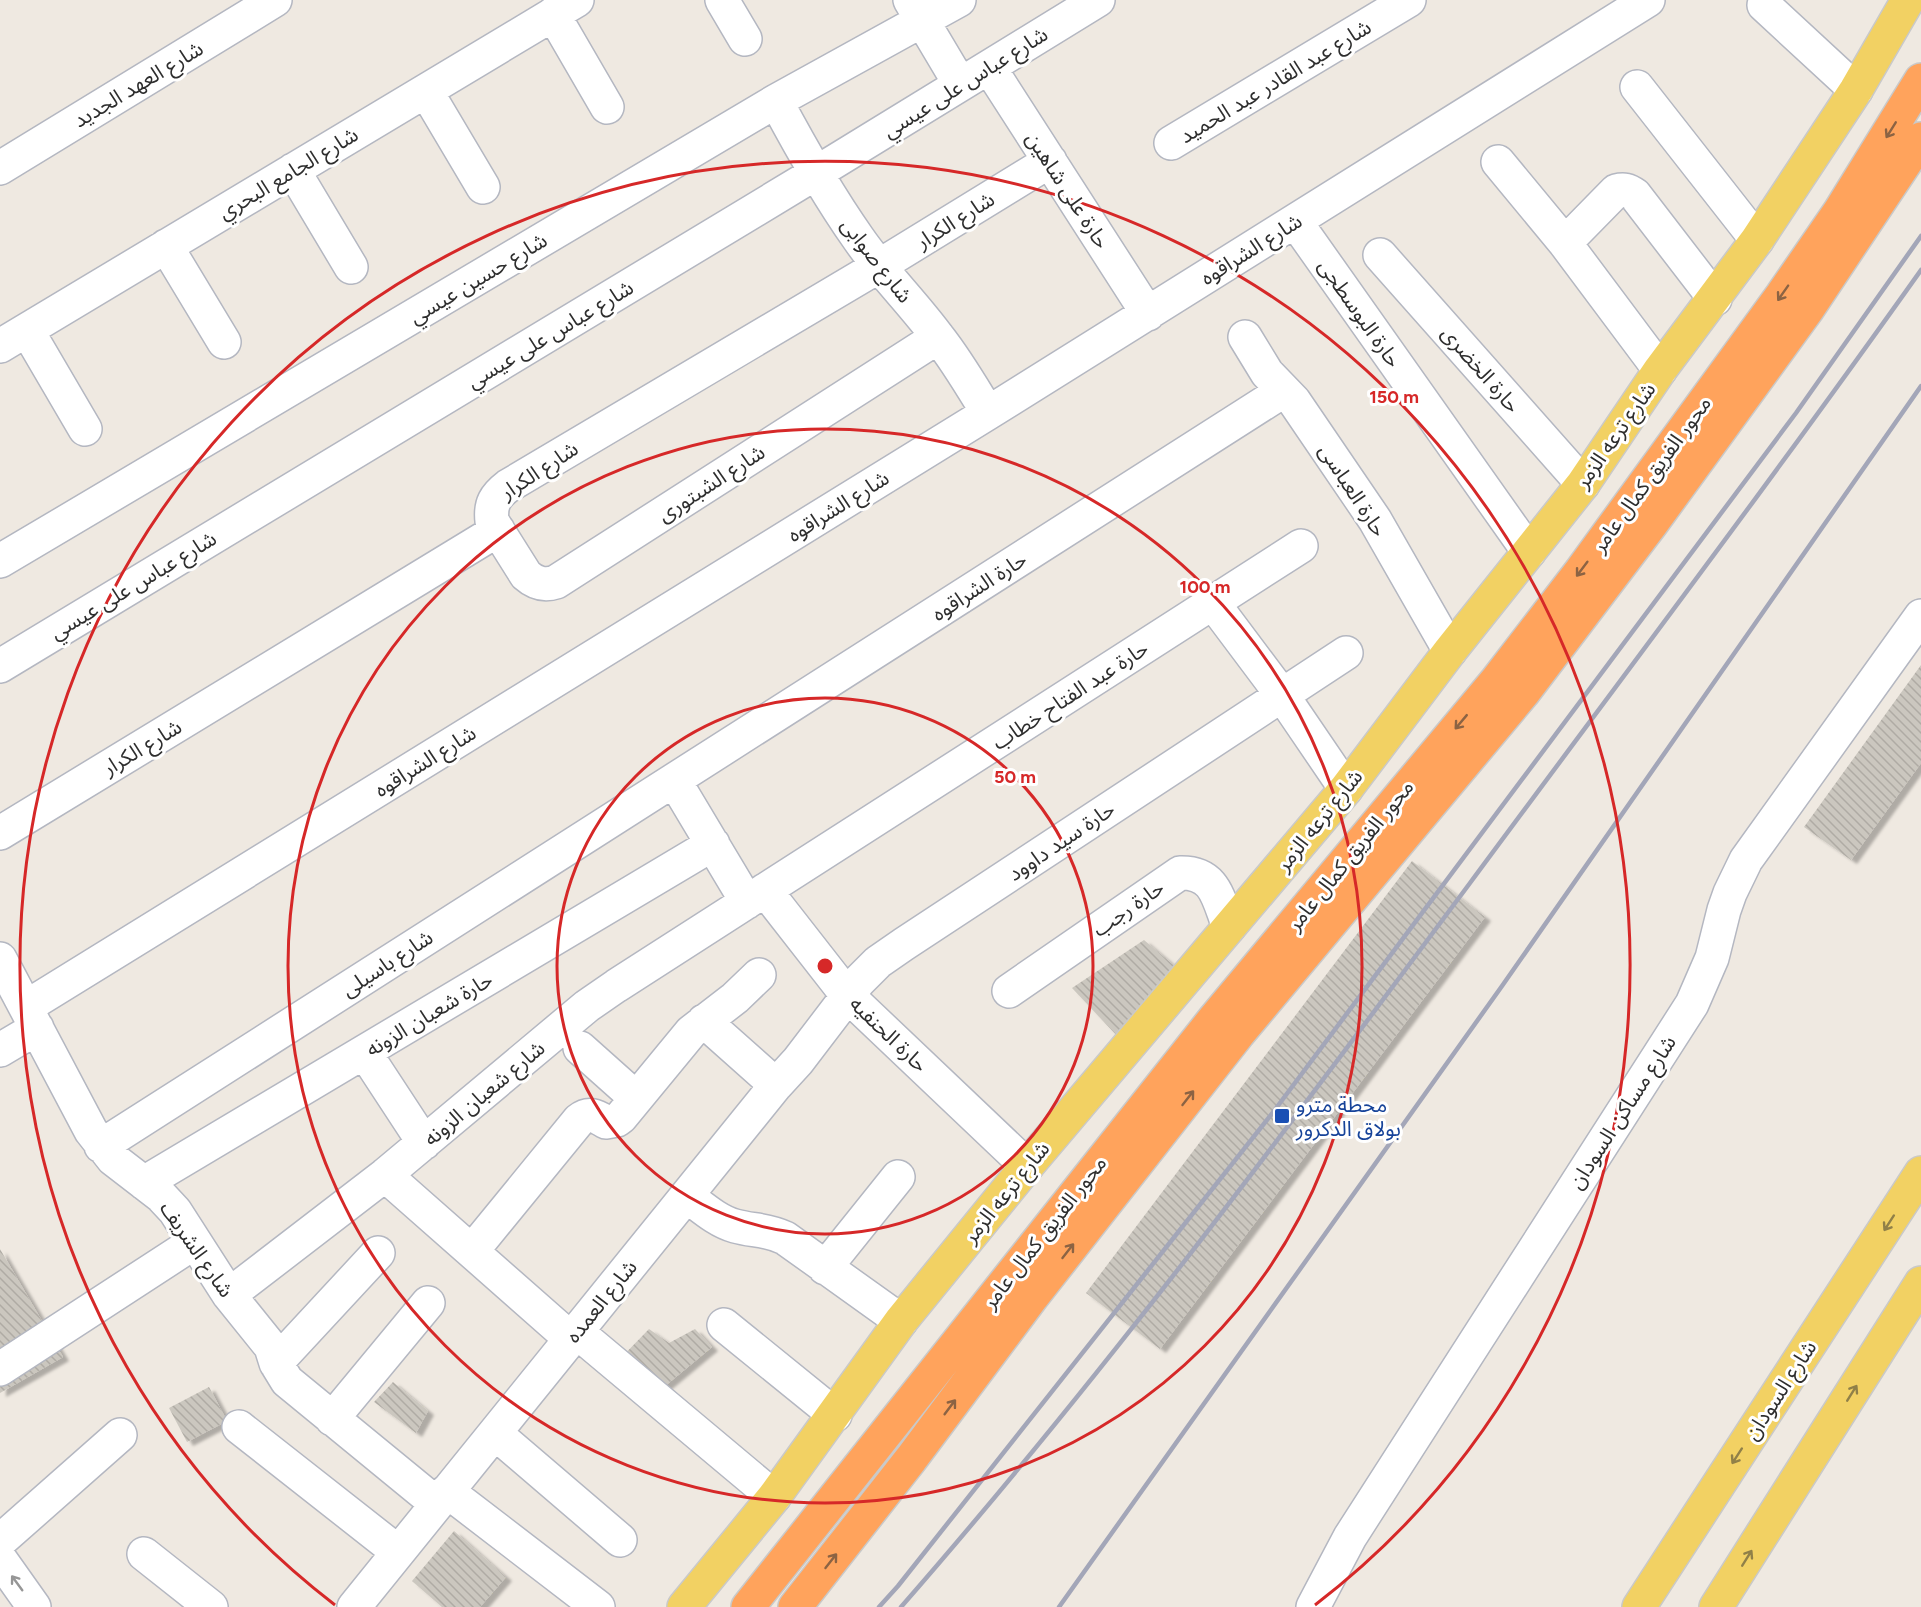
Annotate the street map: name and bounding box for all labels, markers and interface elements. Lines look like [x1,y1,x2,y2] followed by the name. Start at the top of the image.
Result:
[1175,14,1377,151] street label: شارع عبد القادر عبد الحميد
[878,21,1054,146] street label: شارع عباس على عيسي
[69,35,209,135] street label: شارع العهد الجديد
[214,121,364,228] street label: شارع الجامع البحري
[1884,121,1896,138] one-way arrow
[1021,127,1115,253] street label: حارة على شاهين
[910,186,1000,257] street label: شارع الكرار
[1196,208,1308,293] street label: شارع الشراقوه
[834,212,918,309] street label: شارع صوابى
[405,227,553,332] street label: شارع حسين عيسي
[1313,254,1407,372] street label: حارة البوسطجى
[462,274,640,397] street label: شارع عباس على عيسي
[1777,284,1789,300] one-way arrow
[1436,320,1526,418] street label: حارة الخضرى
[1569,377,1663,495] street label: شارع ترعه الزمر
[1369,386,1419,408] text: 150 m
[1585,391,1717,558] street label: محور الفريق كمال عامر
[495,436,584,507] street label: شارع الكرار
[653,439,771,530] street label: شارع الشبتورى
[1314,439,1392,541] street label: حارة العباسى
[783,465,895,550] street label: شارع الشراقوه
[45,525,223,648] street label: شارع عباس على عيسي
[927,546,1031,626] street label: حارة الشراقوه
[1576,561,1588,577] one-way arrow
[1180,576,1230,598] text: 100 m
[987,635,1154,757] street label: حارة عبد الفتاح خطاب
[97,714,188,783] street label: شارع الكرار
[1454,714,1468,729] one-way arrow
[370,720,482,805] street label: شارع الشراقوه
[1270,764,1370,878] street label: شارع ترعه الزمر
[994,766,1036,788] text: 50 m
[1281,775,1419,937] street label: محور الفريق كمال عامر
[1003,796,1119,886] street label: حارة سيد داوود
[1088,874,1168,942] street label: حارة رجب
[337,924,439,1004] street label: شارع باسيلى
[815,956,835,976] centre of rings
[361,966,497,1062] street label: حارة شعبان الزونه
[845,991,933,1077] street label: حارة الحنفيه
[1563,1031,1683,1195] street label: شارع مساكن السودان
[418,1035,552,1153] street label: شارع شعبان الزونه
[1182,1090,1195,1106] one-way arrow
[1295,1092,1401,1141] place label: محطة مترو بولاق الدكرور
[1273,1107,1291,1125] marker: محطة مترو بولاق الدكرور
[957,1136,1057,1250] street label: شارع ترعه الزمر
[976,1151,1112,1315] street label: محور الفريق كمال عامر
[152,1196,239,1304] street label: شارع الشريف
[1883,1214,1895,1230] one-way arrow
[1061,1244,1074,1260] one-way arrow
[560,1255,644,1349] street label: شارع العمده
[1739,1335,1824,1446] street label: شارع السودان
[1846,1385,1858,1402] one-way arrow
[944,1399,956,1415] one-way arrow
[1731,1448,1743,1464] one-way arrow
[1741,1549,1754,1566] one-way arrow
[824,1553,837,1569] one-way arrow
[11,1576,23,1592] one-way arrow

